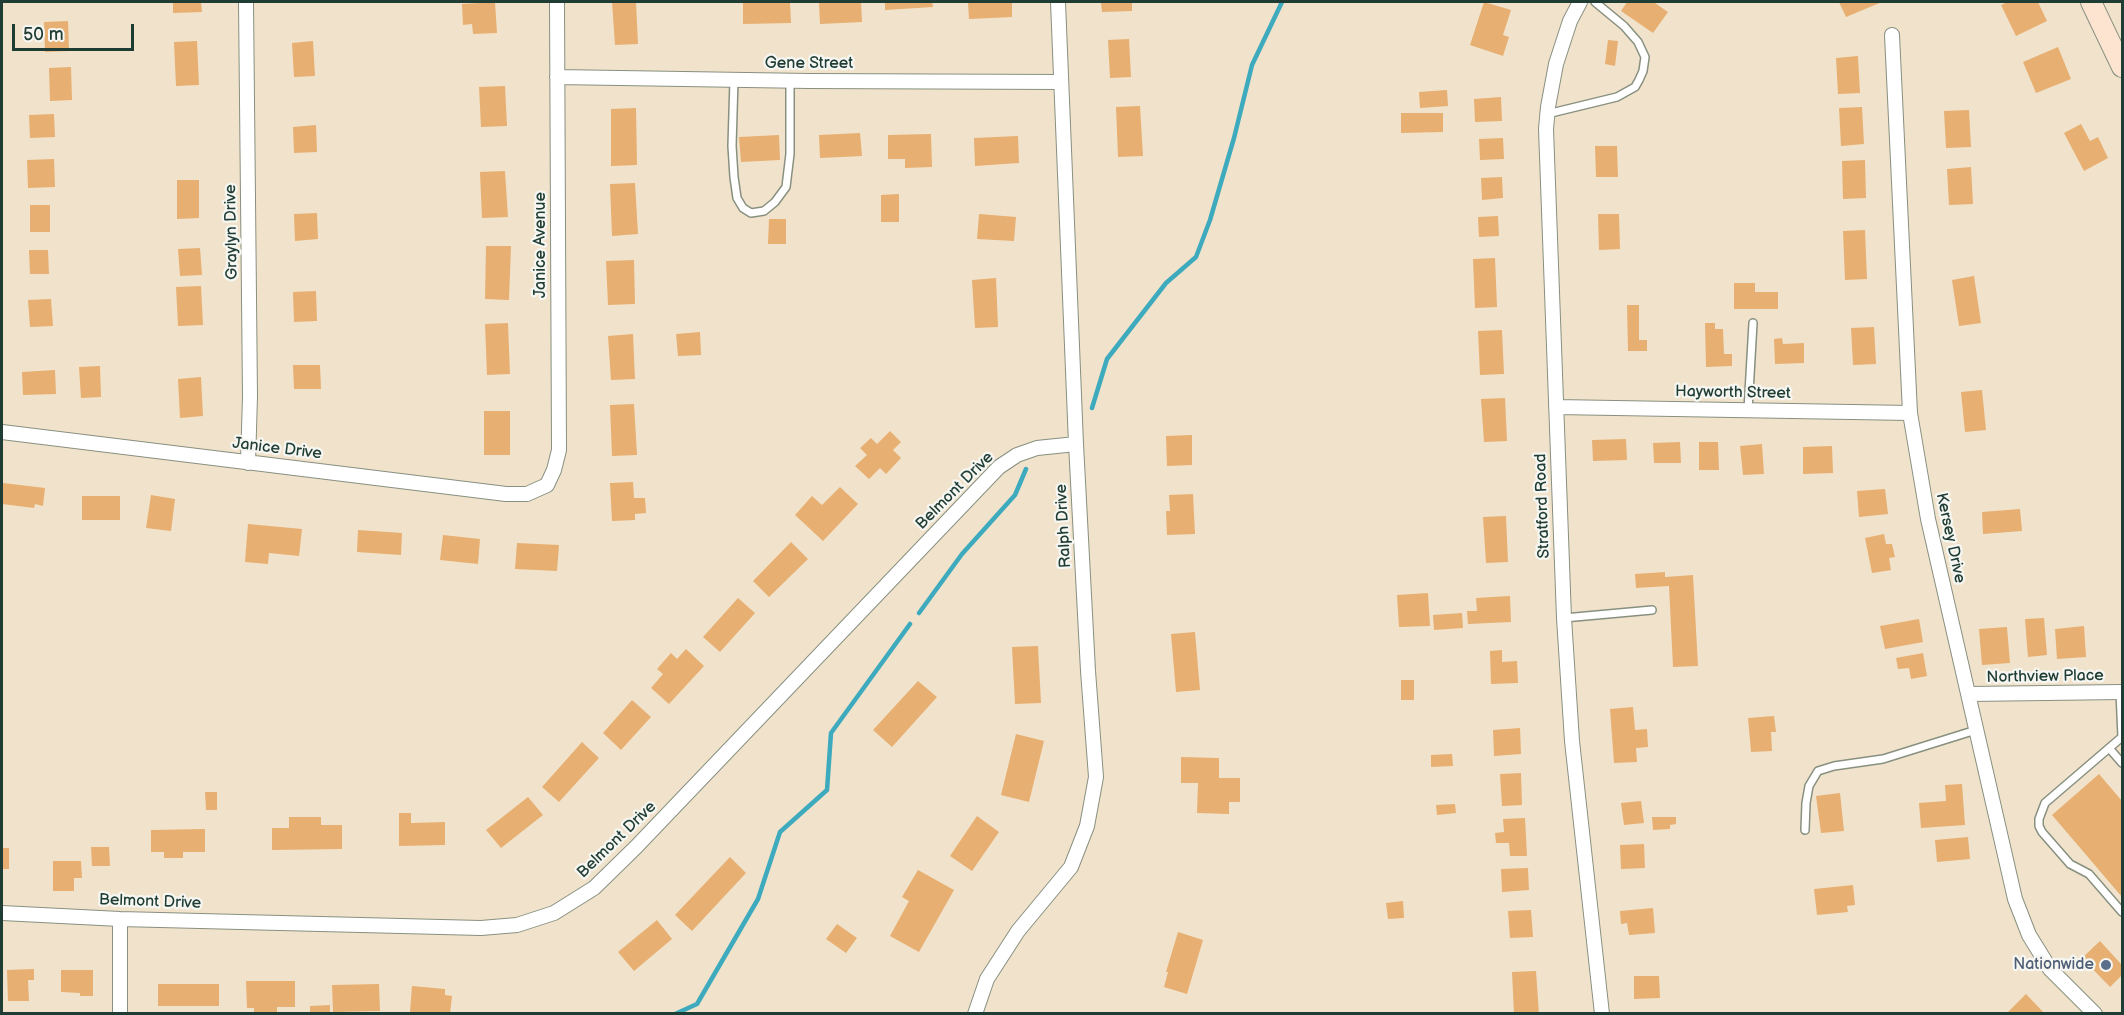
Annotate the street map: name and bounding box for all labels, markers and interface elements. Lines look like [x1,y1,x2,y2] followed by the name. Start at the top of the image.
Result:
[15,12,136,50] scale bar
[23,24,64,45] text: 50 m
[765,54,853,74] street label: Gene Street
[222,184,242,280] street label: Graylyn Drive
[531,192,551,298] street label: Janice Avenue
[1675,382,1791,404] street label: Hayworth Street
[231,434,323,464] street label: Janice Drive
[912,448,998,534] street label: Belmont Drive
[1532,453,1554,559] street label: Stratford Road
[1052,484,1076,568] street label: Ralph Drive
[1931,491,1969,585] street label: Kersey Drive
[1986,666,2104,688] street label: Northview Place
[574,798,660,882] street label: Belmont Drive
[99,891,201,913] street label: Belmont Drive
[2013,955,2094,975] place label: Nationwide
[2099,958,2113,972] marker: Nationwide

